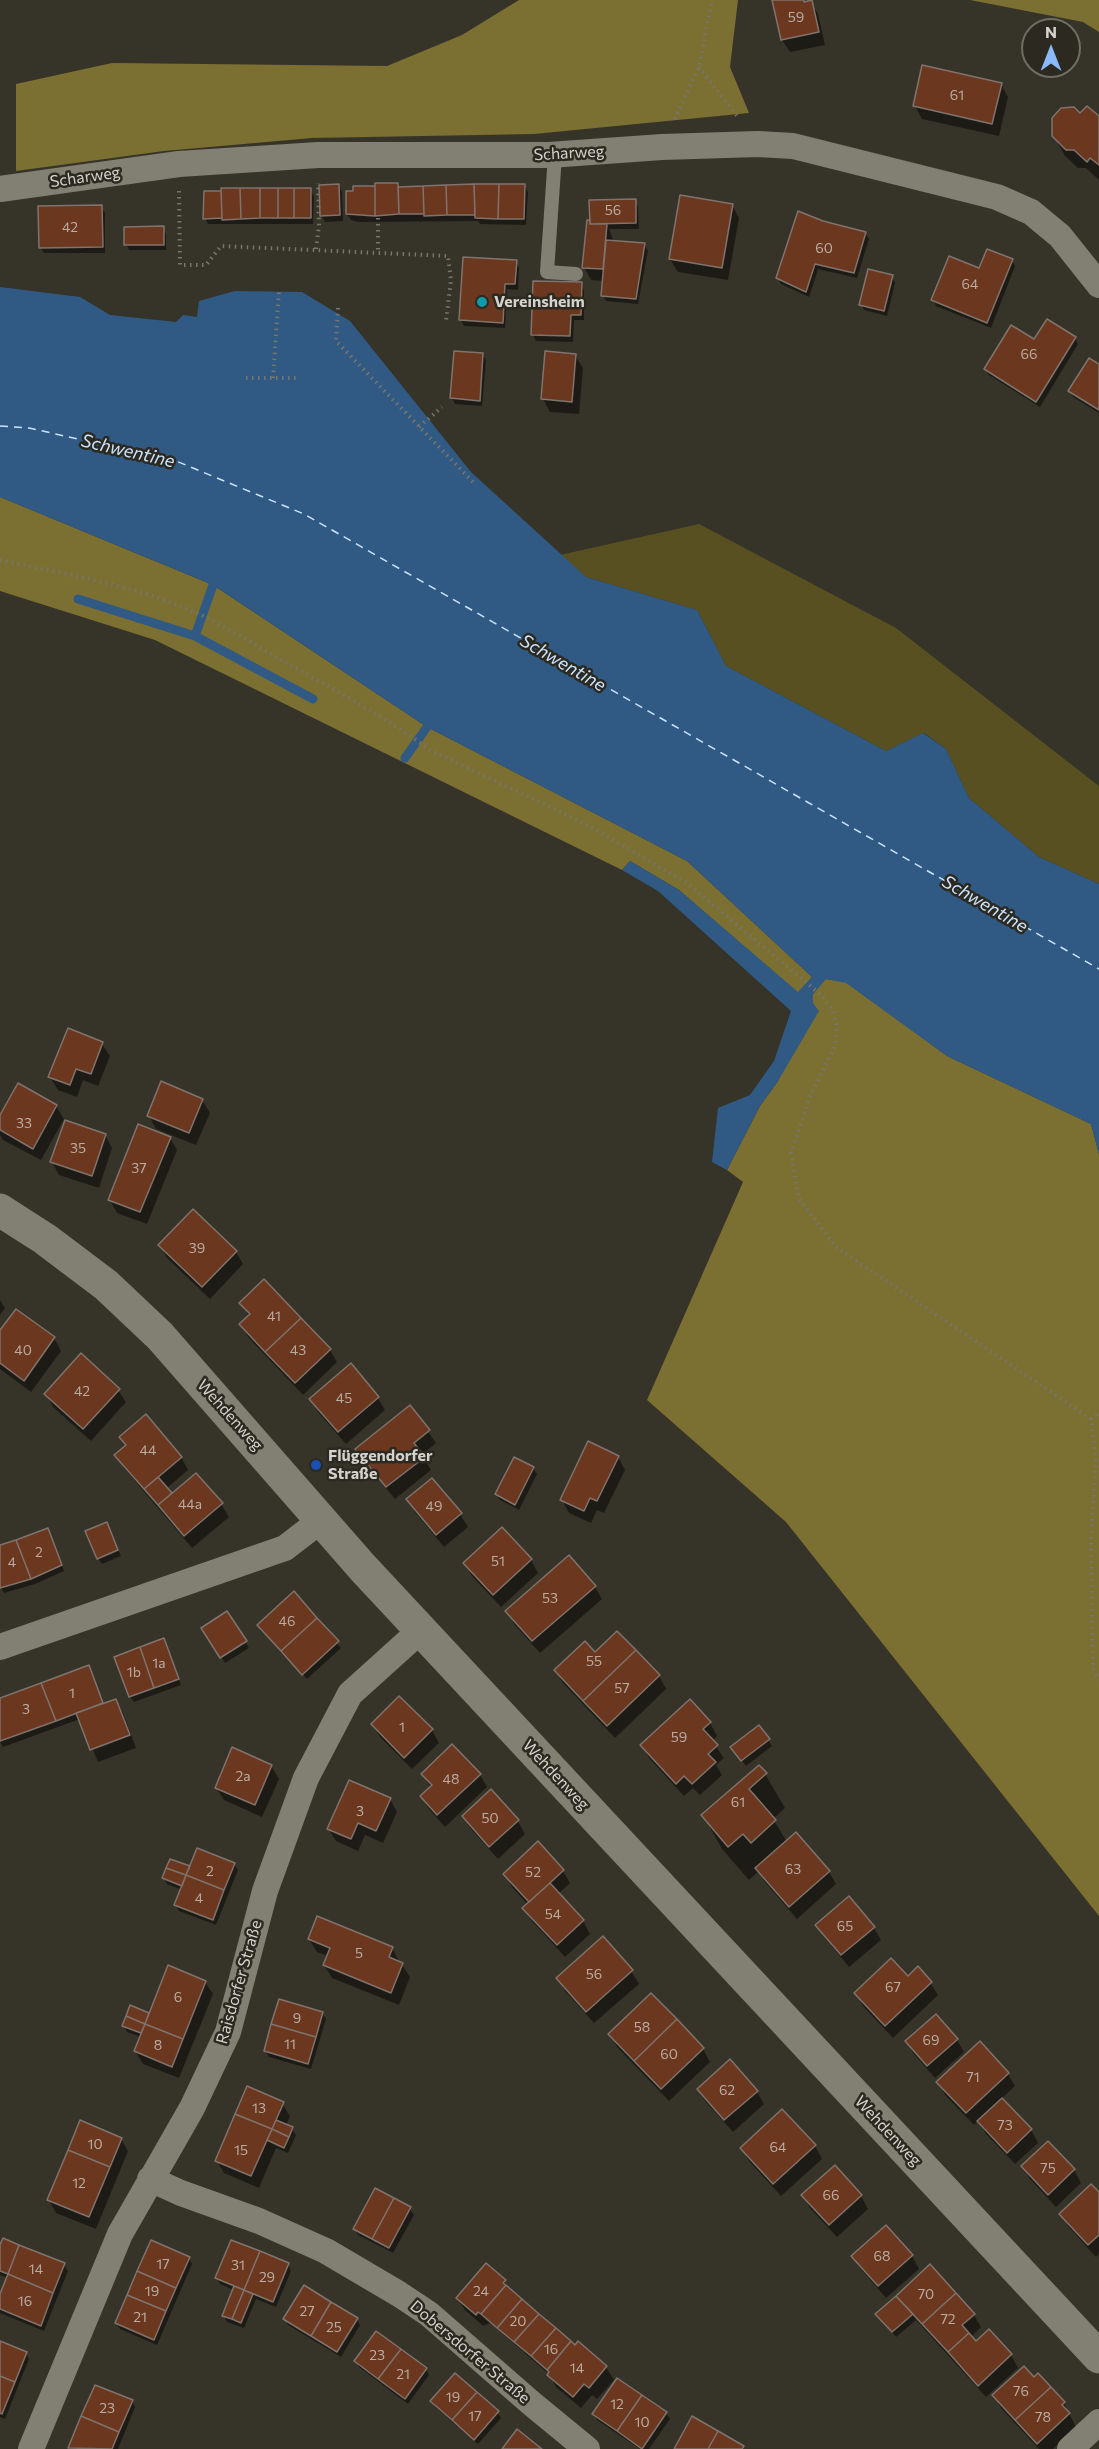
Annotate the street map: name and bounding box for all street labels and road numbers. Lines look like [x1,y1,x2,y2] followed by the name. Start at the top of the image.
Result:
[533,142,605,164] street label: Scharweg
[49,163,121,191] street label: Scharweg
[193,1375,267,1455] street label: Wehdenweg
[519,1736,593,1814] street label: Wehdenweg
[212,1918,266,2046] street label: Raisdorfer Straße
[851,2092,925,2170] street label: Wehdenweg
[406,2296,534,2408] street label: Dobersdorfer Straße

